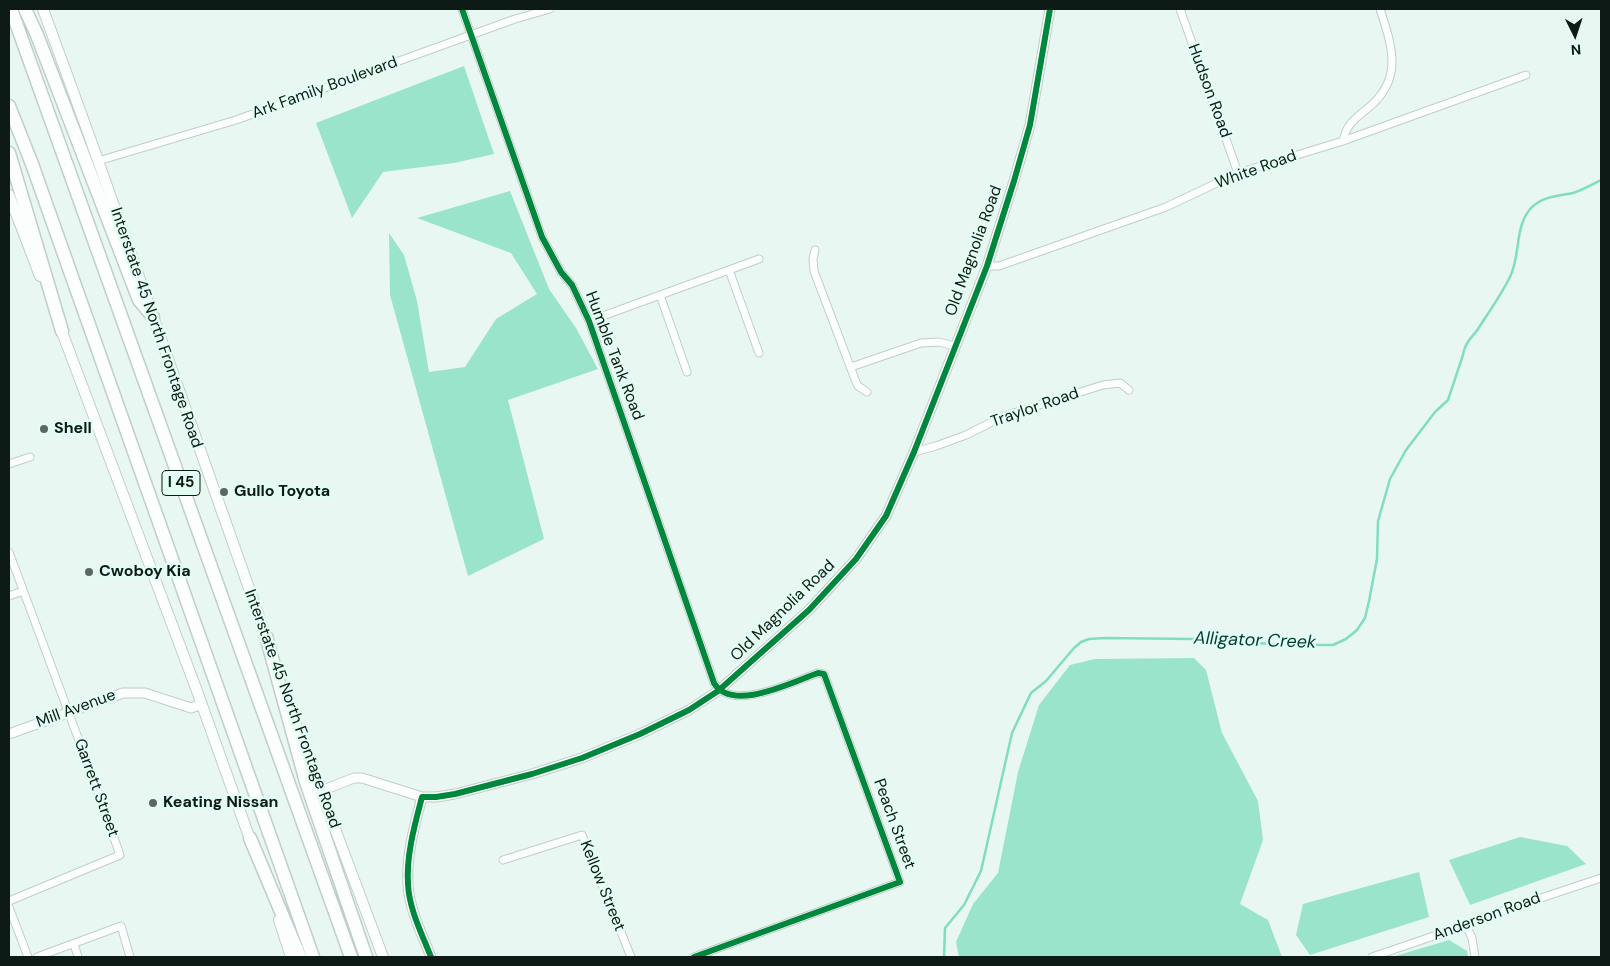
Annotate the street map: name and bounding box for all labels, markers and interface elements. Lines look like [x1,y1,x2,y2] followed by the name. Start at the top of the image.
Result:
[1550,10,1600,60] north arrow
[1570,41,1582,59] text: N
[1183,42,1235,140] street label: Hudson Road
[250,53,400,123] street label: Ark Family Boulevard
[1213,146,1299,194] street label: White Road
[941,183,1007,319] street label: Old Magnolia Road
[106,205,206,451] street label: Interstate 45 North Frontage Road
[581,289,647,423] street label: Humble Tank Road
[988,384,1082,432] street label: Traylor Road
[54,419,92,439] place label: Shell
[38,423,50,435] marker: Shell
[162,470,200,496] road number: I 45
[234,482,330,502] place label: Gullo Toyota
[218,486,230,498] marker: Gullo Toyota
[727,556,839,666] street label: Old Magnolia Road
[99,562,191,582] place label: Cwoboy Kia
[83,566,95,578] marker: Cwoboy Kia
[240,587,344,831] street label: Interstate 45 North Frontage Road
[1193,628,1317,654] water label: Alligator Creek
[34,686,118,732] street label: Mill Avenue
[69,736,123,840] street label: Garrett Street
[869,776,919,872] street label: Peach Street
[163,793,278,813] place label: Keating Nissan
[147,797,159,809] marker: Keating Nissan
[575,838,629,934] street label: Kellow Street
[1431,889,1543,945] street label: Anderson Road

